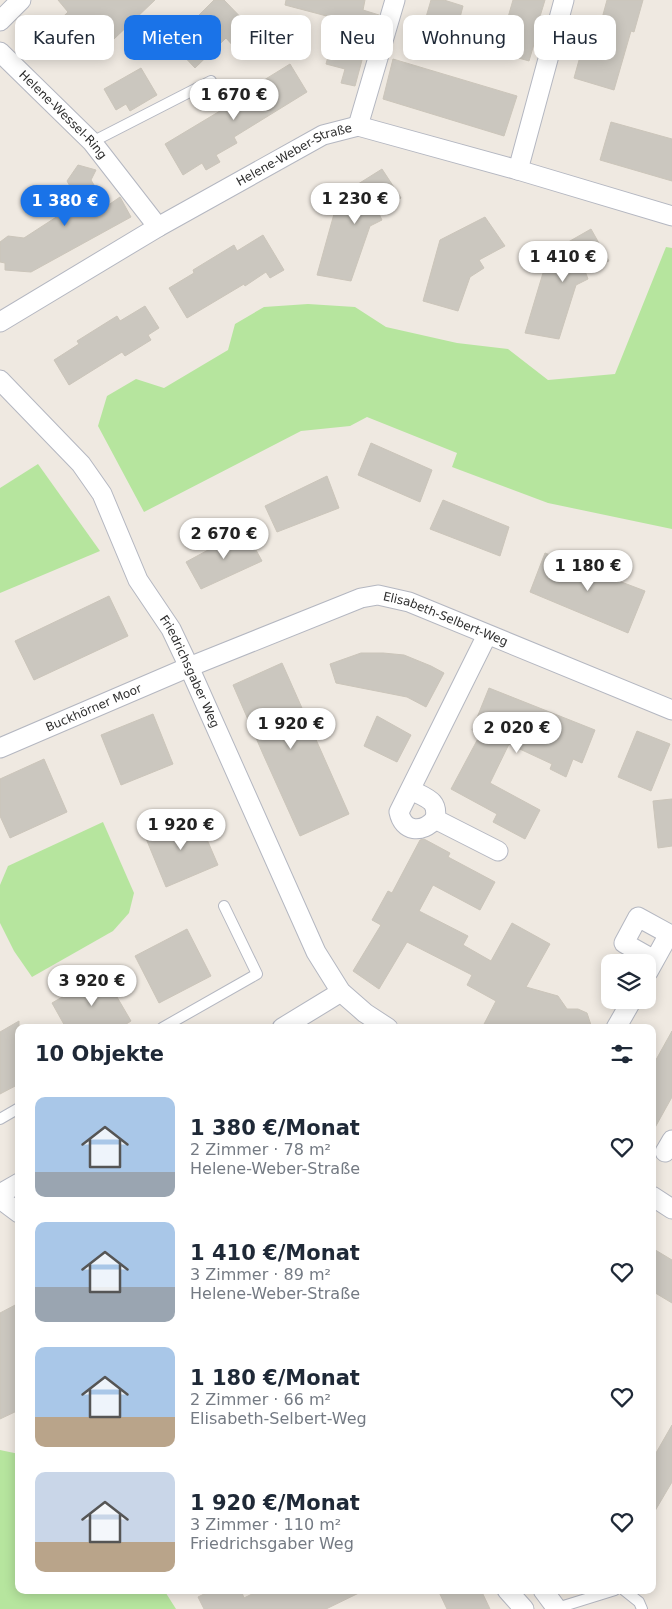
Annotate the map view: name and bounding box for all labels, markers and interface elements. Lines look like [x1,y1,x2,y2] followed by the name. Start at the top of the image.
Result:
[15,15,114,60] chip: Kaufen
[124,15,221,60] chip: Mieten
[231,15,311,60] chip: Filter
[321,15,393,60] chip: Neu
[403,15,524,60] chip: Wohnung
[534,15,616,60] chip: Haus
[16,68,110,162] street label: Helene-Wessel-Ring
[188,78,280,121] pin: 1 670 €
[201,85,267,104] text: 1 670 €
[234,121,353,189] street label: Helene-Weber-Straße
[309,182,401,225] pin: 1 230 €
[19,184,111,227] pin: 1 380 €
[322,189,388,208] text: 1 230 €
[32,191,98,210] text: 1 380 €
[517,240,609,283] pin: 1 410 €
[530,247,596,266] text: 1 410 €
[178,518,270,560] pin: 2 670 €
[191,524,257,543] text: 2 670 €
[542,550,634,592] pin: 1 180 €
[555,556,621,575] text: 1 180 €
[382,589,510,649] street label: Elisabeth-Selbert-Weg
[157,613,222,730] street label: Friedrichsgaber Weg
[44,681,144,735] street label: Buckhörner Moor
[245,708,337,750] pin: 1 920 €
[471,712,563,754] pin: 2 020 €
[258,714,324,733] text: 1 920 €
[484,718,550,737] text: 2 020 €
[135,808,227,851] pin: 1 920 €
[148,815,214,834] text: 1 920 €
[601,954,656,1009] map controls
[601,954,656,1009] button: layers
[46,964,138,1007] pin: 3 920 €
[59,971,125,990] text: 3 920 €
[608,1040,636,1068] icon: filters
[35,1042,164,1066] text: 10 Objekte
[190,1116,360,1140] text: 1 380 €/Monat
[75,1117,135,1177] icon: home
[608,1133,636,1161] icon: heart
[190,1140,331,1159] text: 2 Zimmer · 78 m²
[190,1159,360,1178] text: Helene-Weber-Straße
[190,1241,360,1265] text: 1 410 €/Monat
[75,1242,135,1302] icon: home
[608,1258,636,1286] icon: heart
[190,1265,331,1284] text: 3 Zimmer · 89 m²
[190,1284,360,1303] text: Helene-Weber-Straße
[190,1366,360,1390] text: 1 180 €/Monat
[75,1367,135,1427] icon: home
[608,1383,636,1411] icon: heart
[190,1390,331,1409] text: 2 Zimmer · 66 m²
[190,1409,367,1428] text: Elisabeth-Selbert-Weg
[190,1491,360,1515] text: 1 920 €/Monat
[75,1492,135,1552] icon: home
[608,1508,636,1536] icon: heart
[190,1515,341,1534] text: 3 Zimmer · 110 m²
[190,1534,354,1553] text: Friedrichsgaber Weg

